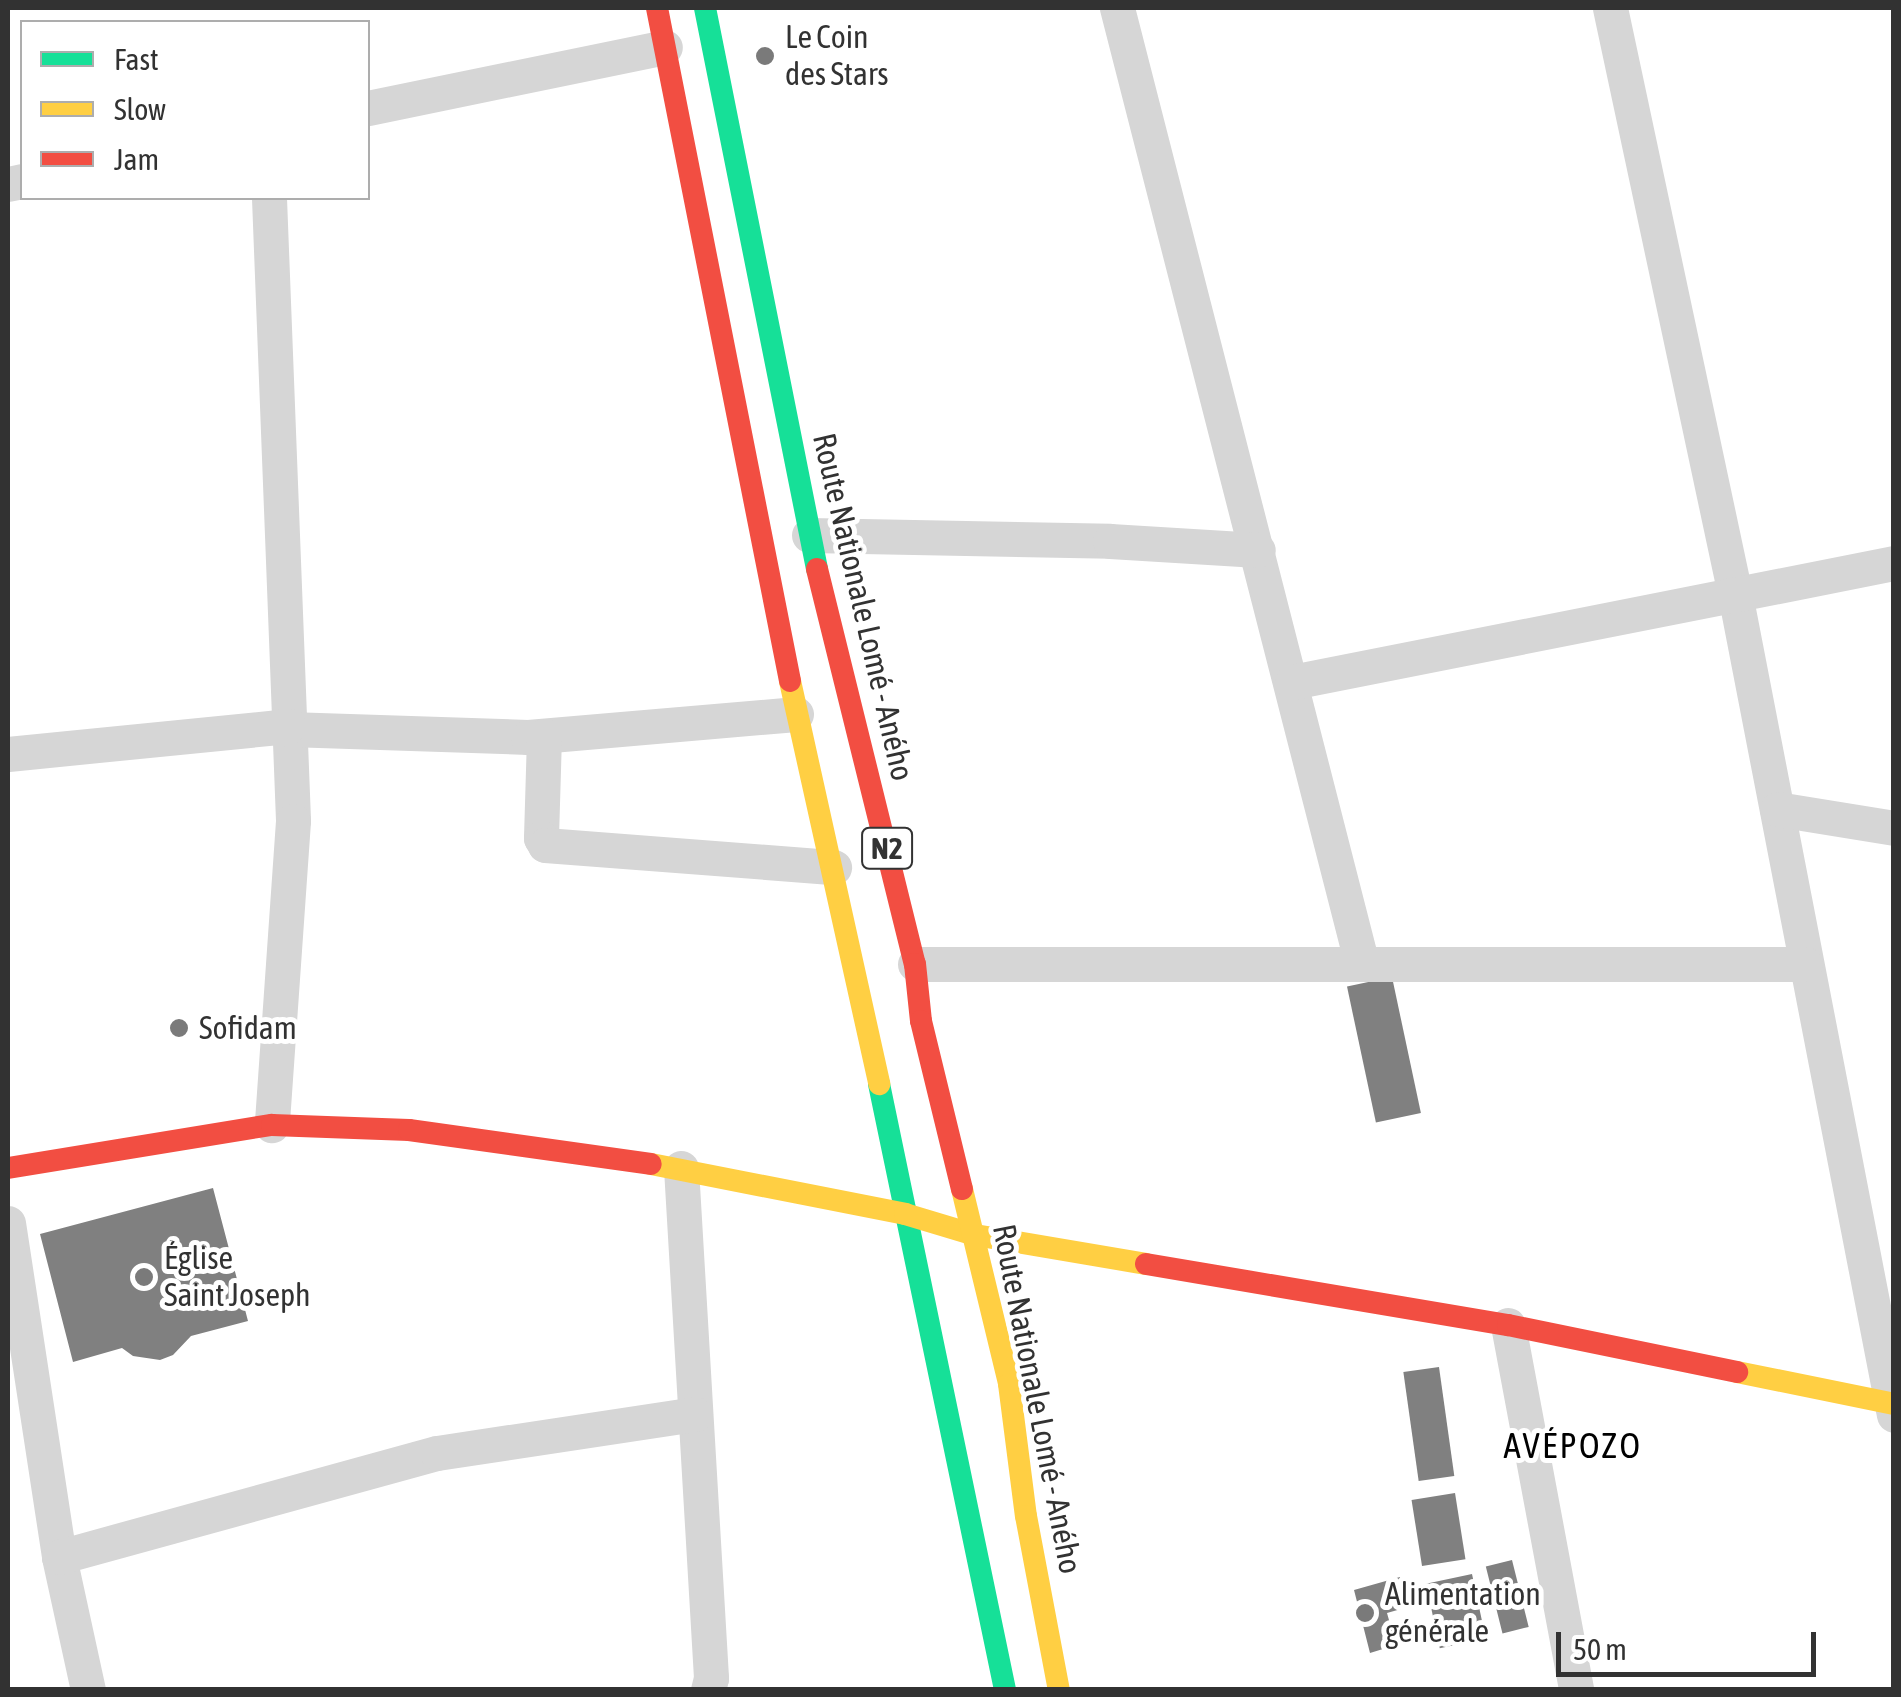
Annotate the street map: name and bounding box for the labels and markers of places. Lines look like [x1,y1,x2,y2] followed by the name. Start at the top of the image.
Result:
[785,19,889,94] place label: Le Coin des Stars
[754,45,776,67] marker: Le Coin des Stars
[199,1009,297,1047] place label: Sofidam
[168,1017,190,1039] marker: Sofidam
[164,1240,311,1315] place label: Église Saint Joseph
[133,1266,155,1288] marker: Église Saint Joseph
[1385,1576,1541,1651] place label: Alimentation générale
[1354,1602,1376,1624] marker: Alimentation générale

